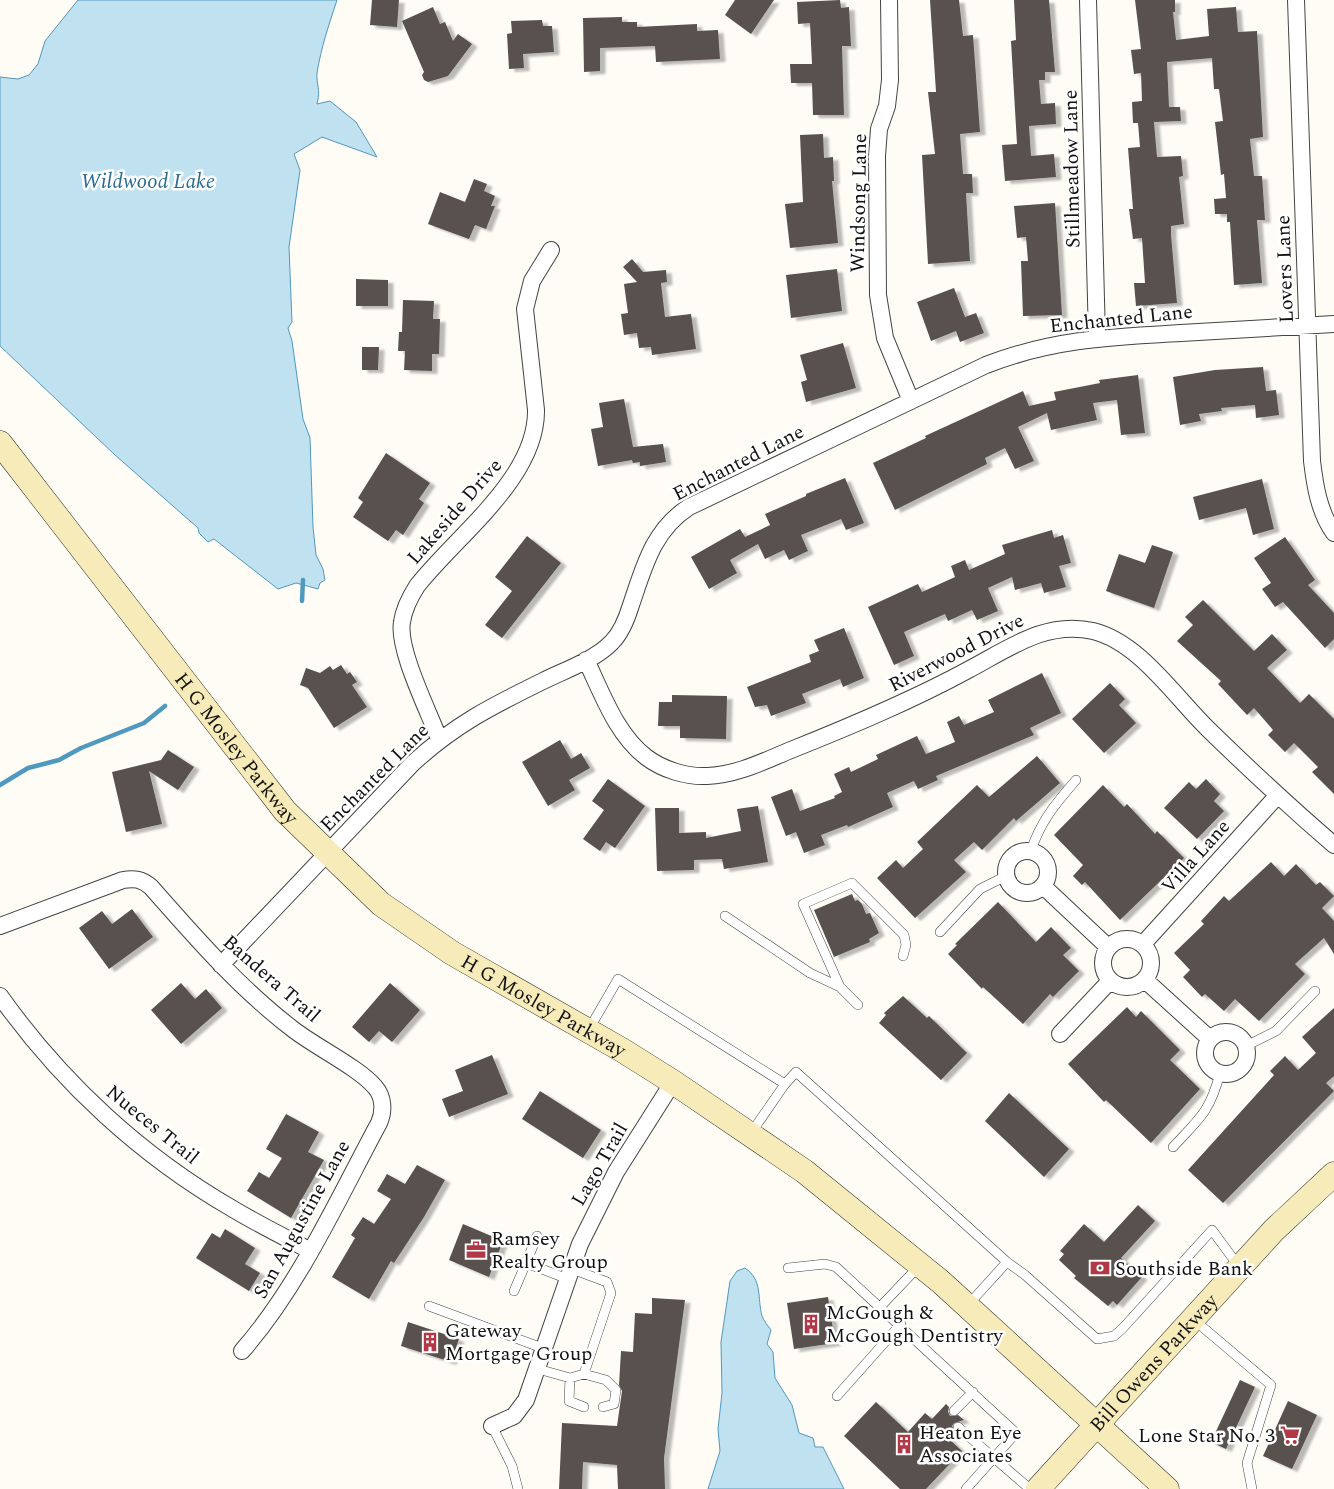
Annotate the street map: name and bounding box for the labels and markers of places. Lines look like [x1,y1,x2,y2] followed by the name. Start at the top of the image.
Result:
[491,1224,608,1277] place label: Ramsey Realty Group
[465,1239,487,1261] office icon: Ramsey Realty Group
[1115,1254,1253,1284] place label: Southside Bank
[1089,1257,1111,1279] bank icon: Southside Bank
[826,1298,1004,1351] place label: McGough & McGough Dentistry
[800,1313,822,1335] building icon: McGough & McGough Dentistry
[445,1316,592,1369] place label: Gateway Mortgage Group
[419,1331,441,1353] building icon: Gateway Mortgage Group
[919,1418,1022,1471] place label: Heaton Eye Associates
[1138,1421,1275,1451] place label: Lone Star No. 3
[1279,1424,1301,1446] supermarket icon: Lone Star No. 3
[893,1433,915,1455] building icon: Heaton Eye Associates

